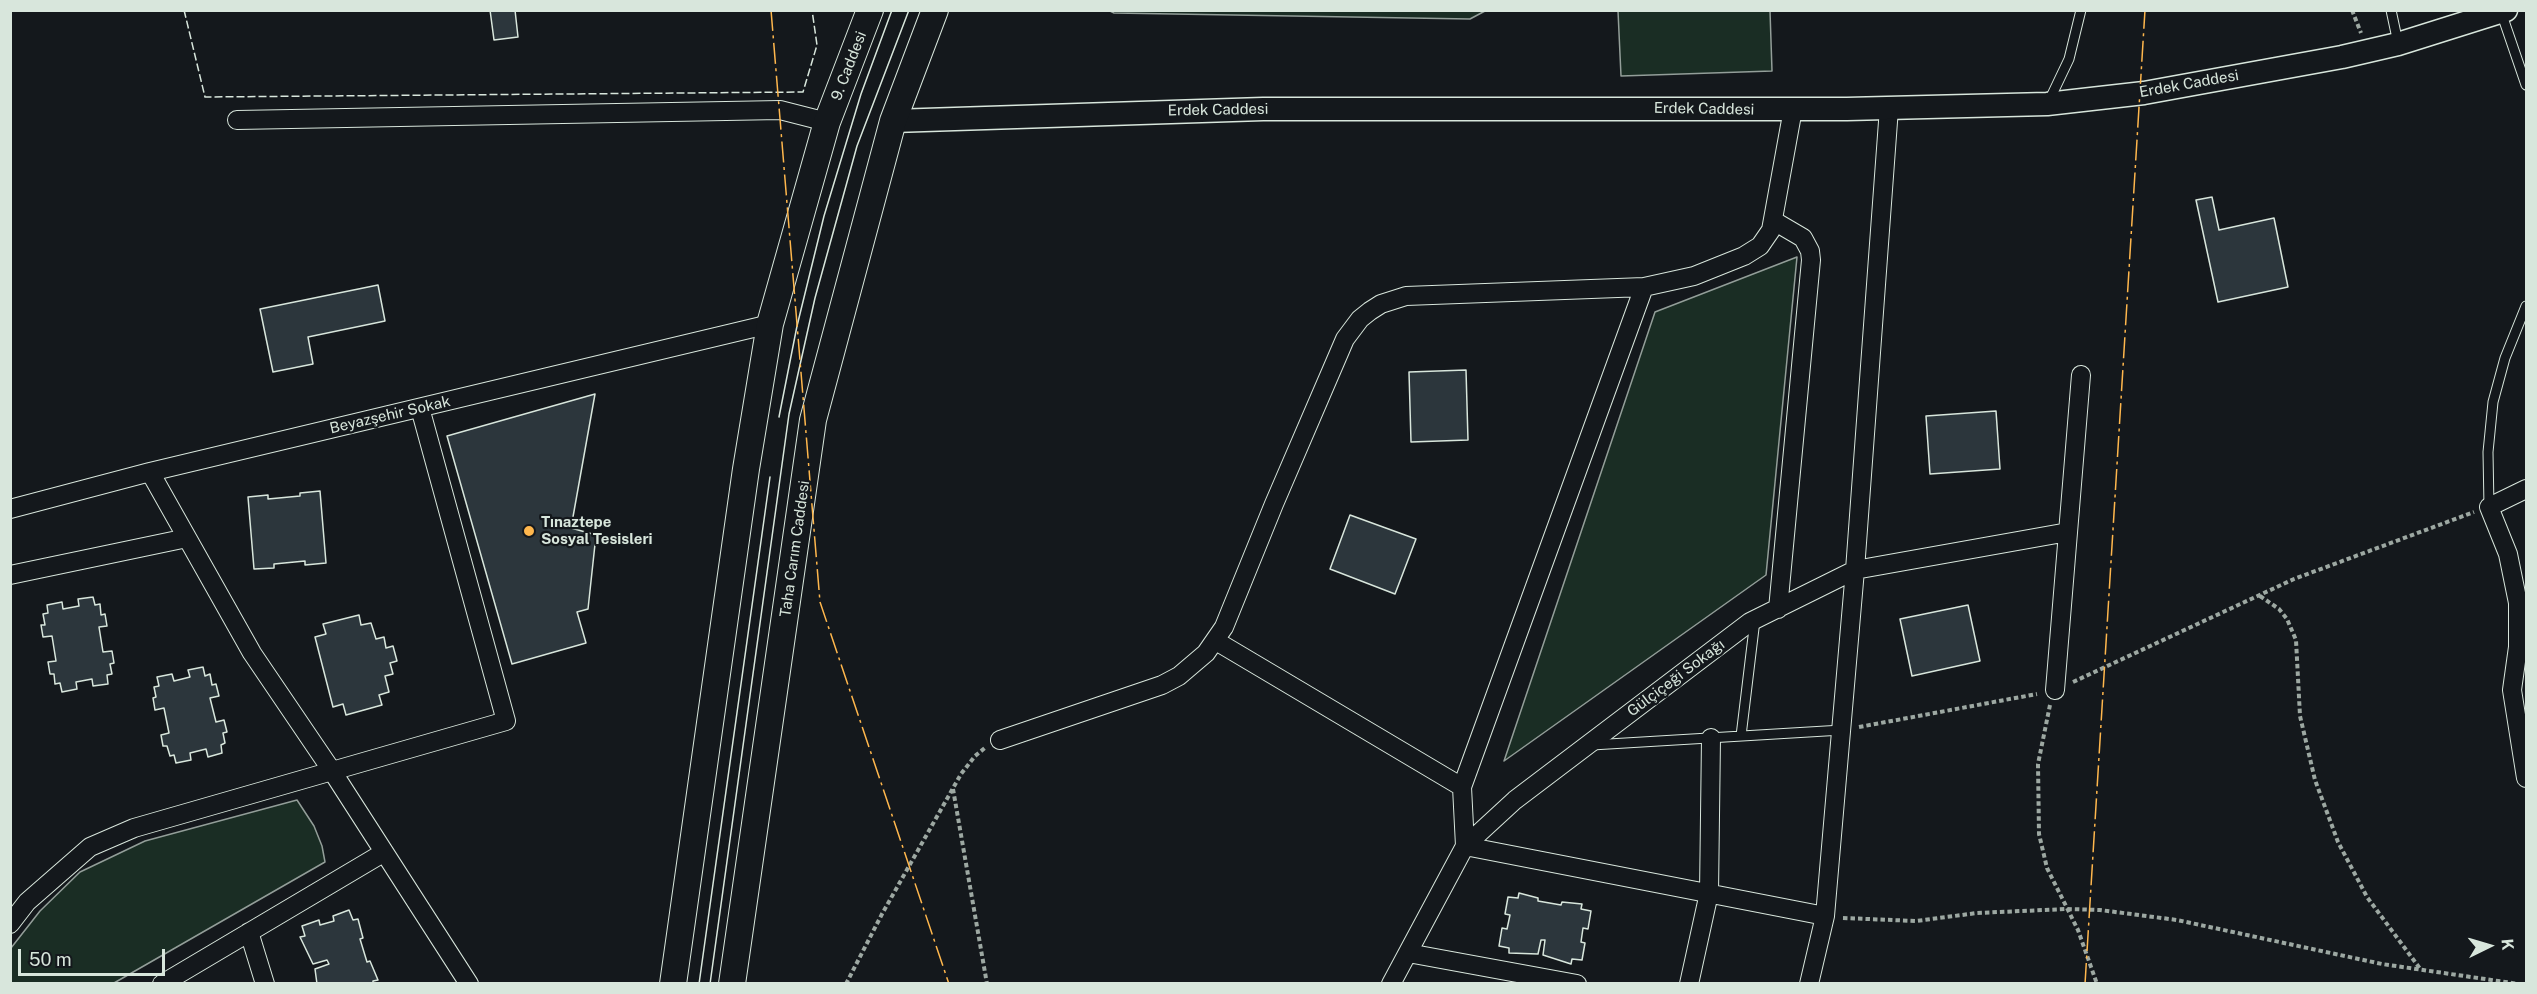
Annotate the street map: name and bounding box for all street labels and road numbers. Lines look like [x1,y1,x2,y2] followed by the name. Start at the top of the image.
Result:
[828,29,870,103] street label: 9. Caddesi
[2138,66,2240,102] street label: Erdek Caddesi
[1654,99,1754,119] street label: Erdek Caddesi
[1168,100,1268,120] street label: Erdek Caddesi
[328,392,452,438] street label: Beyazşehir Sokak
[777,480,813,618] street label: Taha Carım Caddesi
[1624,636,1728,720] street label: Gülçiçeği Sokağı

